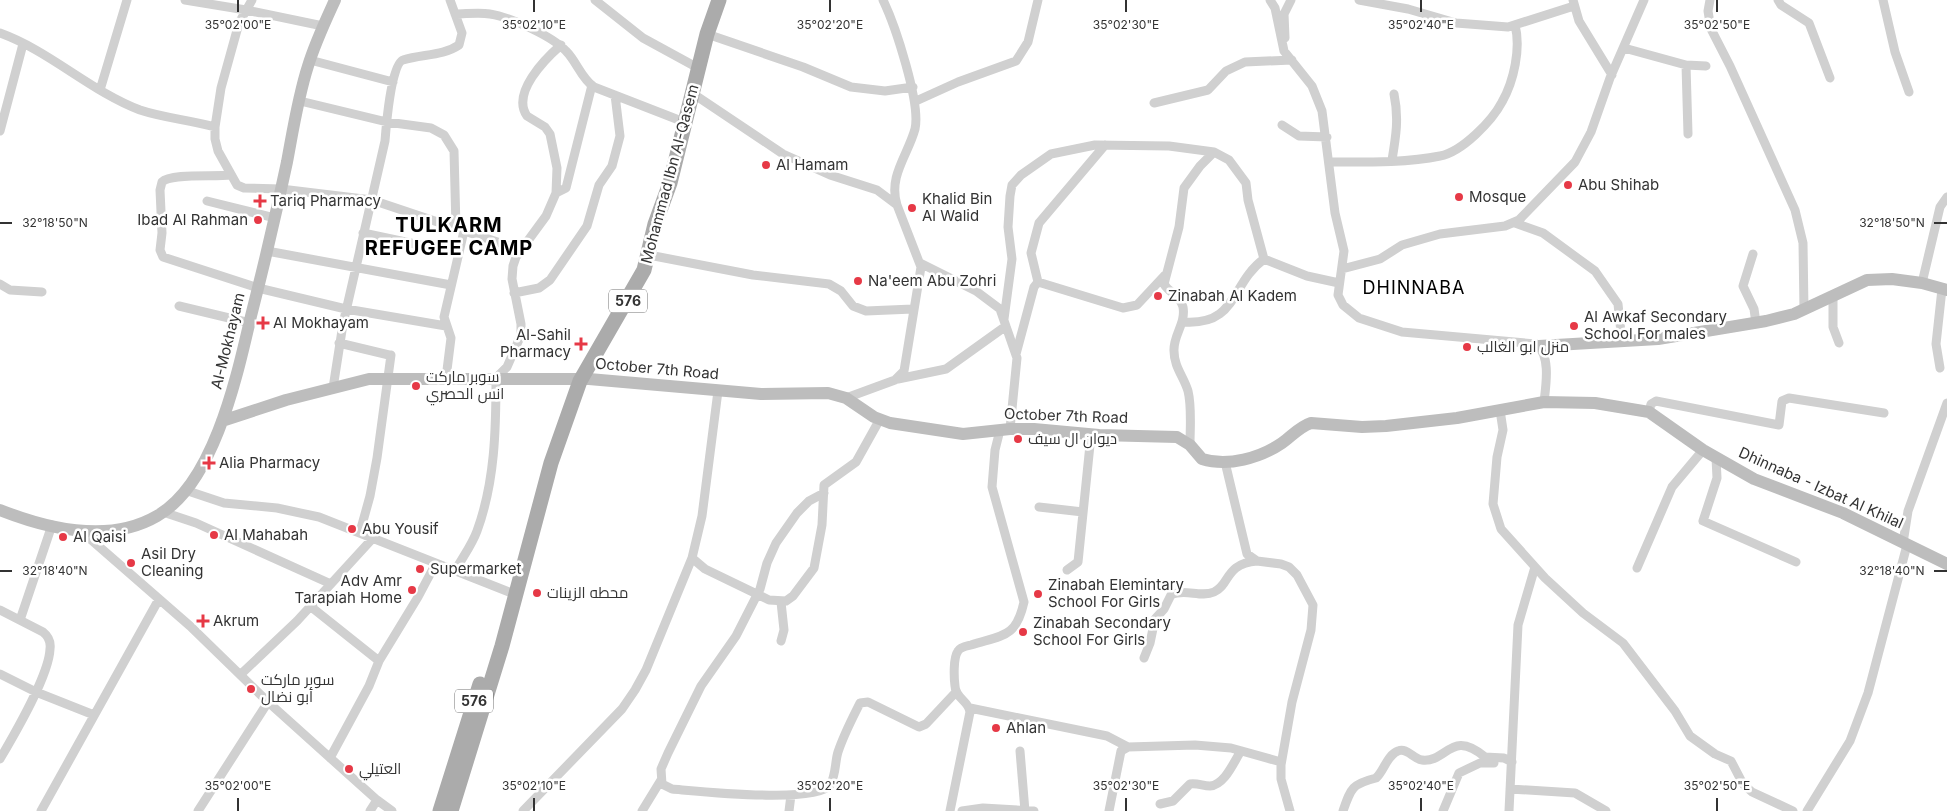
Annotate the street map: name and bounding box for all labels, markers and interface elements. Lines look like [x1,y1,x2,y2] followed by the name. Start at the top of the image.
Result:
[205,17,271,32] text: 35°02'00"E
[502,17,566,32] text: 35°02'10"E
[797,17,863,32] text: 35°02'20"E
[1093,17,1159,32] text: 35°02'30"E
[1388,17,1454,32] text: 35°02'40"E
[1684,17,1750,32] text: 35°02'50"E
[636,82,703,266] street label: Mohammad Ibn Al-Qasem
[776,155,848,174] place label: Al Hamam
[760,159,772,171] marker: Al Hamam
[1578,175,1659,194] place label: Abu Shihab
[1562,179,1574,191] marker: Abu Shihab
[1469,187,1526,206] place label: Mosque
[922,189,992,225] place label: Khalid Bin Al Walid
[270,191,382,210] place label: Tariq Pharmacy
[1453,191,1465,203] marker: Mosque
[254,195,266,207] marker: Tariq Pharmacy
[906,202,918,214] marker: Khalid Bin Al Walid
[137,210,248,229] place label: Ibad Al Rahman
[365,213,533,260] district label: TULKARM REFUGEE CAMP
[252,214,264,226] marker: Ibad Al Rahman
[22,215,88,230] text: 32°18'50"N
[1859,215,1925,230] text: 32°18'50"N
[868,271,996,290] place label: Na'eem Abu Zohri
[852,275,864,287] marker: Na'eem Abu Zohri
[1363,277,1465,298] district label: DHINNABA
[1168,286,1297,305] place label: Zinabah Al Kadem
[609,290,647,312] road number: 576
[1152,290,1164,302] marker: Zinabah Al Kadem
[206,291,249,391] street label: Al-Mokhayam
[1584,307,1728,343] place label: Al Awkaf Secondary School For males
[273,313,369,332] place label: Al Mokhayam
[257,317,269,329] marker: Al Mokhayam
[1568,320,1580,332] marker: Al Awkaf Secondary School For males
[500,325,572,361] place label: Al-Sahil Pharmacy
[1477,337,1569,356] place label: منزل ابو الغالب
[575,338,587,350] marker: Al-Sahil Pharmacy
[1461,341,1473,353] marker: منزل ابو الغالب
[594,354,720,383] street label: October 7th Road
[426,367,504,406] place label: سوبر ماركت انس الحصري
[410,380,422,392] marker: سوبر ماركت انس الحصري
[1004,404,1128,427] street label: October 7th Road
[1028,429,1117,449] place label: ديوان ال سيف
[1012,433,1024,445] marker: ديوان ال سيف
[1736,443,1906,532] street label: Dhinnaba - Izbat Al Khilal
[219,453,321,472] place label: Alia Pharmacy
[203,457,215,469] marker: Alia Pharmacy
[362,519,439,538] place label: Abu Yousif
[346,523,358,535] marker: Abu Yousif
[224,525,308,544] place label: Al Mahabah
[73,527,126,546] place label: Al Qaisi
[208,529,220,541] marker: Al Mahabah
[57,531,69,543] marker: Al Qaisi
[141,544,203,580] place label: Asil Dry Cleaning
[125,557,137,569] marker: Asil Dry Cleaning
[430,559,521,578] place label: Supermarket
[22,563,88,578] text: 32°18'40"N
[414,563,426,575] marker: Supermarket
[1859,563,1925,578] text: 32°18'40"N
[295,571,402,607] place label: Adv Amr Tarapiah Home
[1048,575,1185,611] place label: Zinabah Elemintary School For Girls
[547,583,628,602] place label: محطه الزينات
[406,584,418,596] marker: Adv Amr Tarapiah Home
[531,587,543,599] marker: محطه الزينات
[1032,588,1044,600] marker: Zinabah Elemintary School For Girls
[213,611,259,630] place label: Akrum
[1033,613,1171,649] place label: Zinabah Secondary School For Girls
[197,615,209,627] marker: Akrum
[1017,626,1029,638] marker: Zinabah Secondary School For Girls
[261,670,334,706] place label: سوبر ماركت أبو نضال
[245,683,257,695] marker: سوبر ماركت أبو نضال
[455,689,493,712] road number: 576
[1006,718,1046,737] place label: Ahlan
[990,722,1002,734] marker: Ahlan
[359,759,401,781] place label: العتيلي
[343,763,355,775] marker: العتيلي
[205,778,271,793] text: 35°02'00"E
[502,778,566,793] text: 35°02'10"E
[797,778,863,793] text: 35°02'20"E
[1093,778,1159,793] text: 35°02'30"E
[1388,778,1454,793] text: 35°02'40"E
[1684,778,1750,793] text: 35°02'50"E

